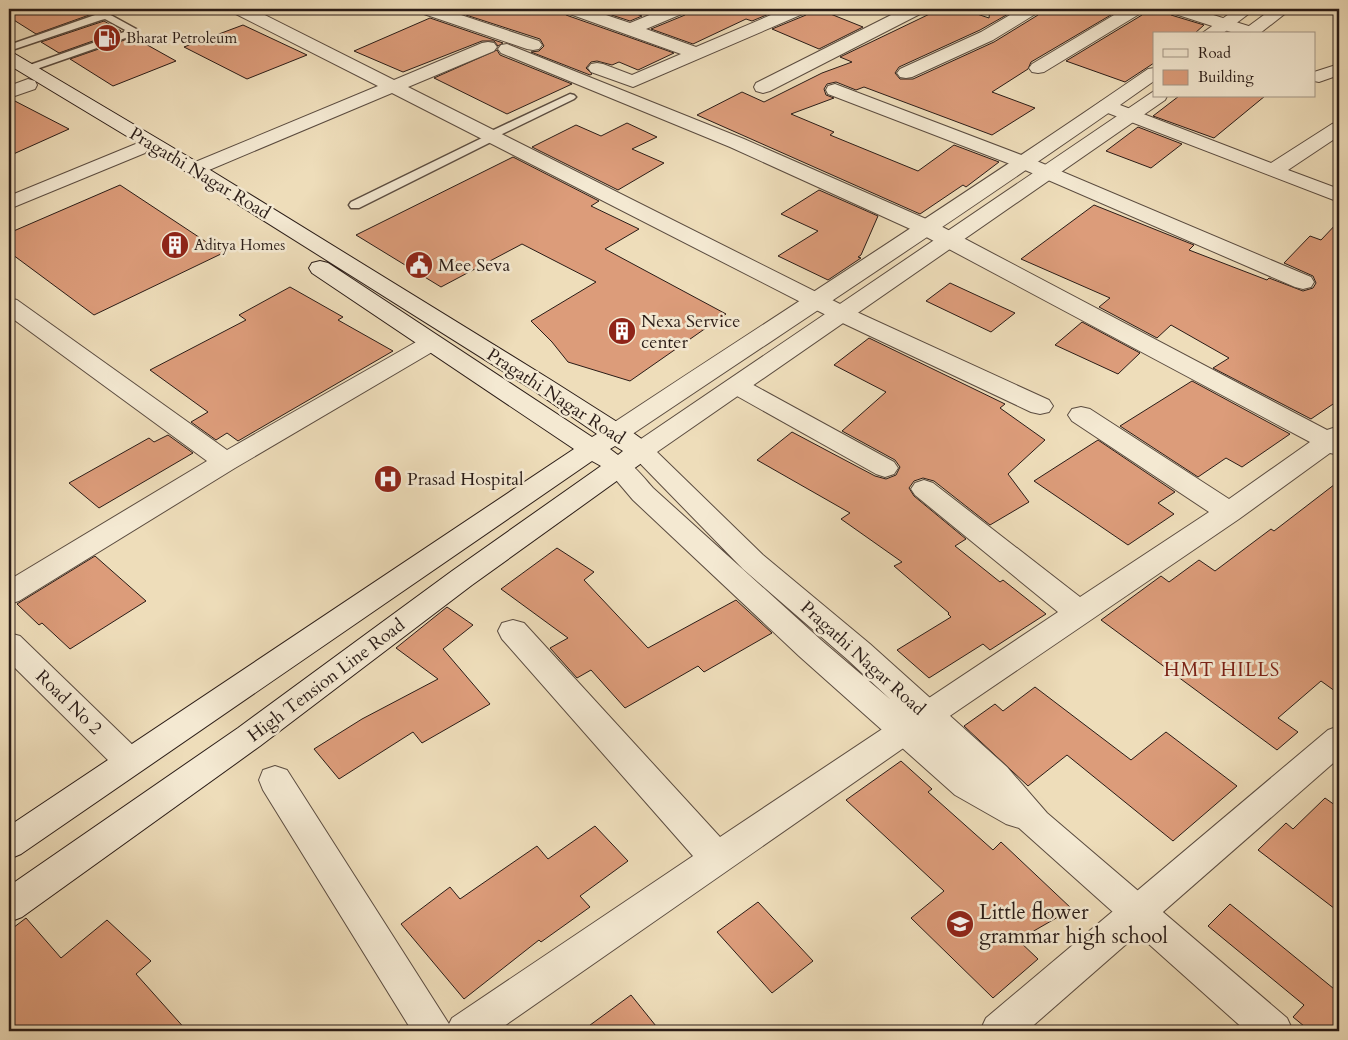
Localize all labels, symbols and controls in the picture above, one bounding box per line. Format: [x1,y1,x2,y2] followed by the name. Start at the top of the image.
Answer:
[92,23,122,53] fuel station icon: Bharat Petroleum
[126,28,237,48] place label: Bharat Petroleum
[1153,32,1316,98] legend
[1198,43,1231,63] text: Road
[1198,67,1254,87] text: Building
[125,121,275,226] street label: Pragathi Nagar Road
[160,230,190,260] building icon: Aditya Homes
[194,235,285,255] place label: Aditya Homes
[404,250,434,280] public building icon: Mee Seva
[438,253,510,278] place label: Mee Seva
[641,309,740,355] place label: Nexa Service center
[607,316,637,346] building icon: Nexa Service center
[482,342,630,451] street label: Pragathi Nagar Road
[373,464,403,494] hospital icon: Prasad Hospital
[407,467,524,492] place label: Prasad Hospital
[795,595,931,722] street label: Pragathi Nagar Road
[242,613,410,748] street label: High Tension Line Road
[1164,657,1280,683] district label: HMT HILLS
[30,664,107,740] street label: Road No 2
[979,898,1168,951] place label: Little flower grammar high school
[945,909,975,939] school or university icon: Little flower grammar high school

